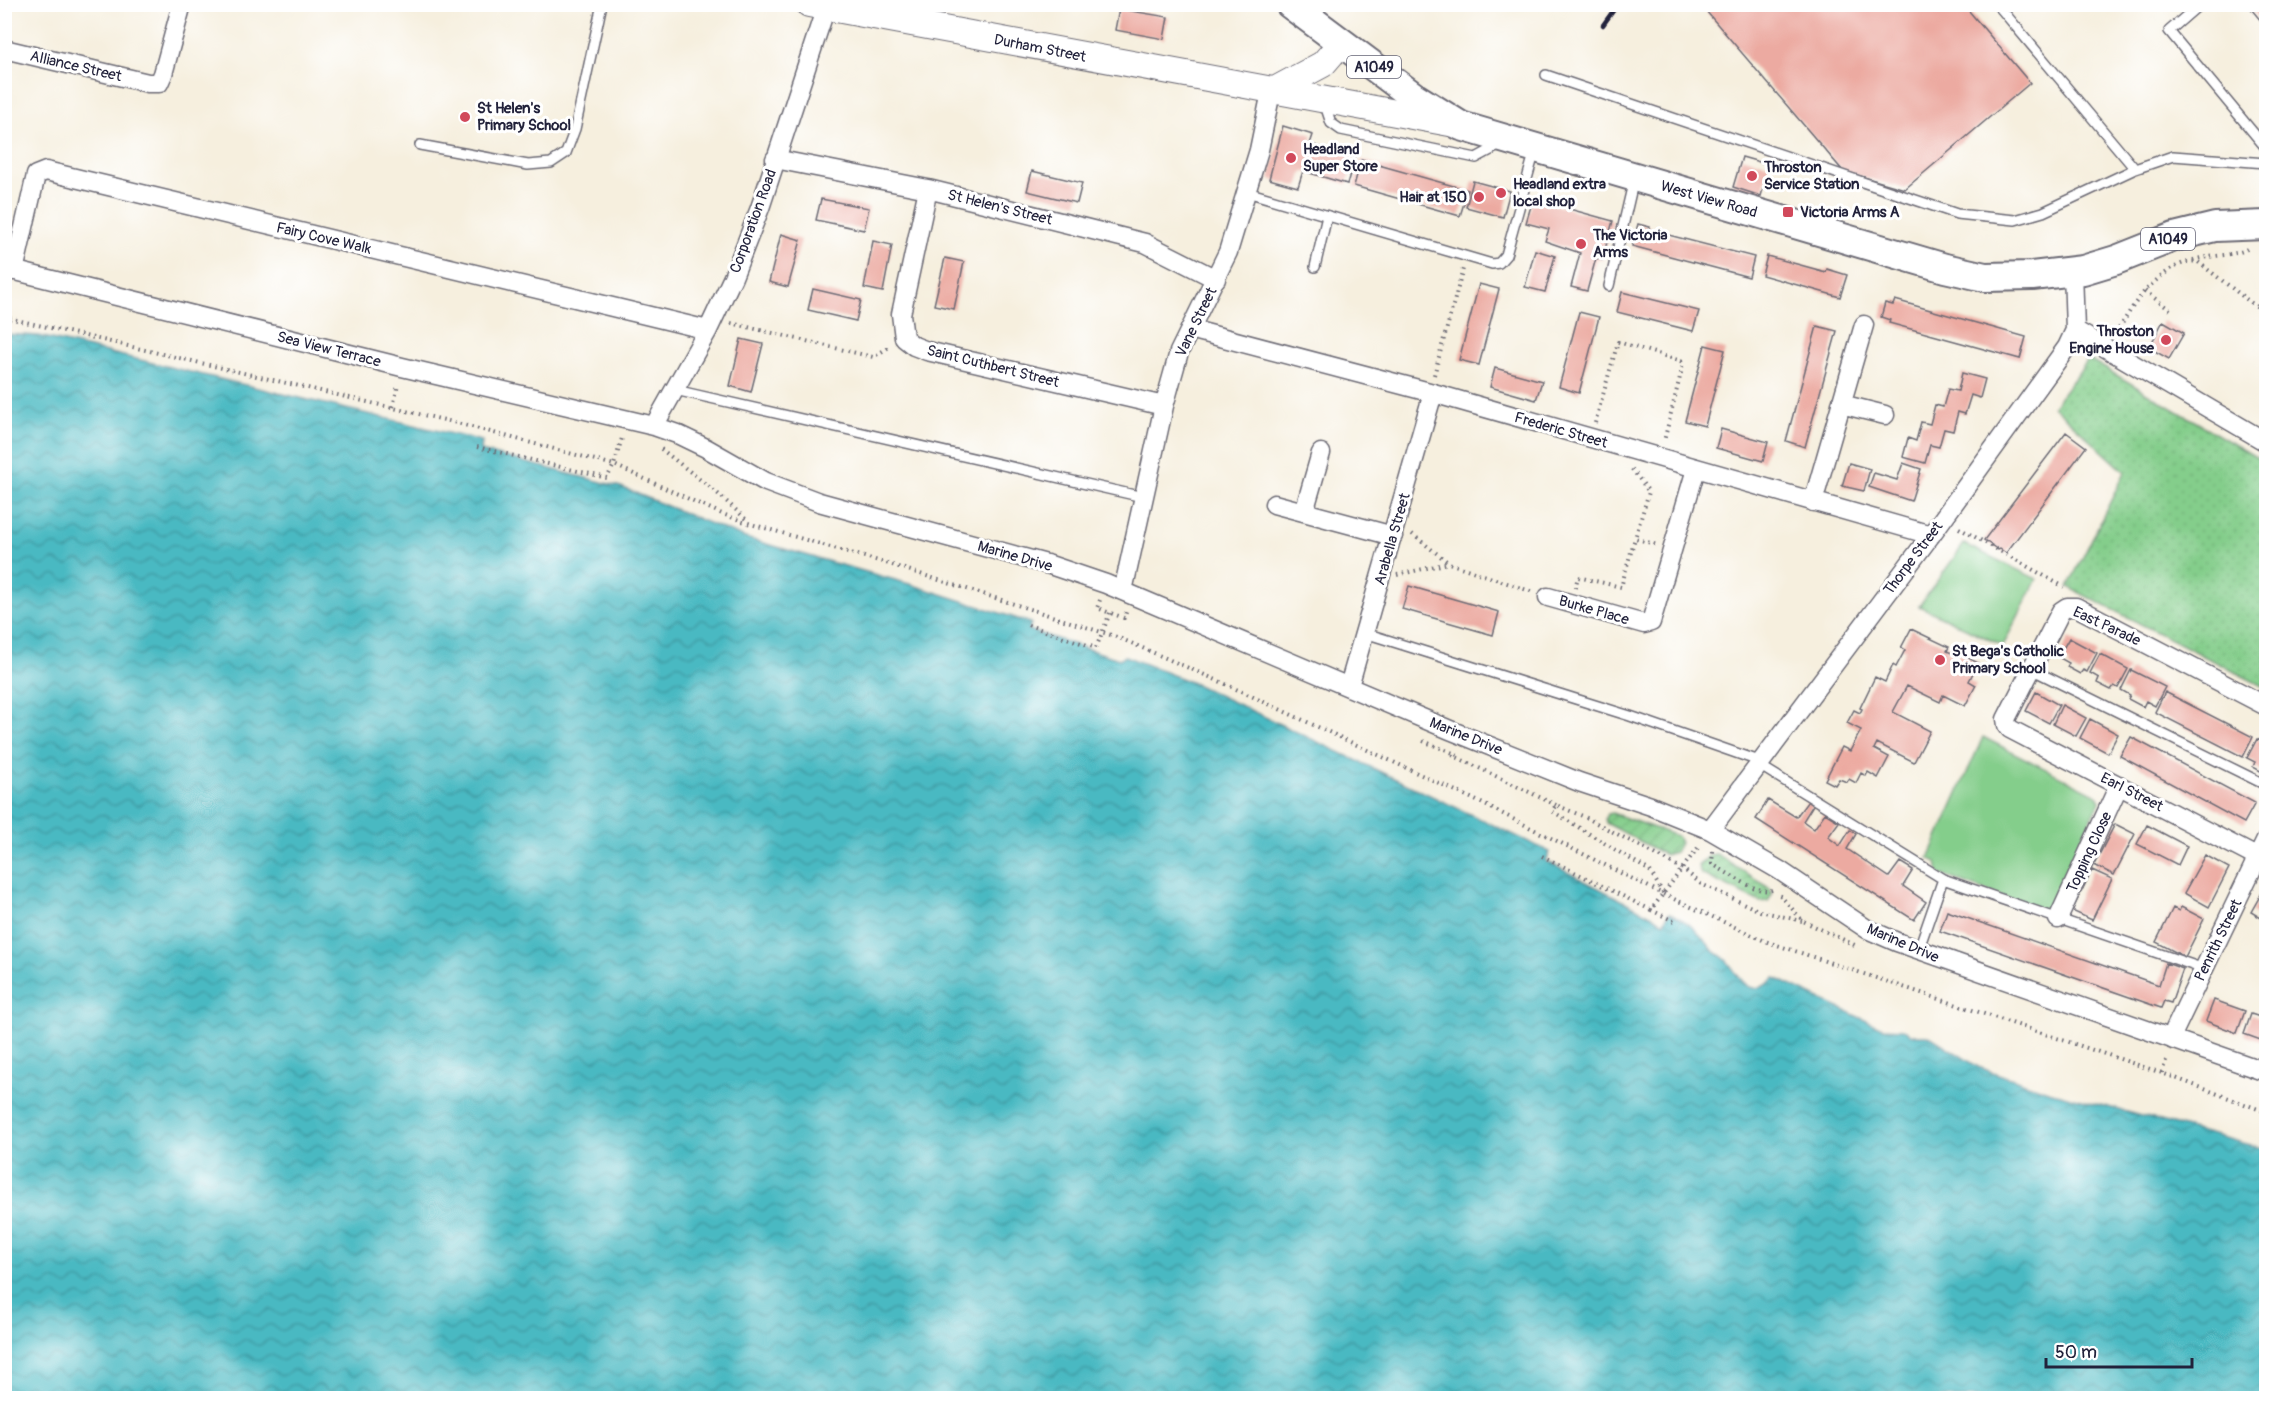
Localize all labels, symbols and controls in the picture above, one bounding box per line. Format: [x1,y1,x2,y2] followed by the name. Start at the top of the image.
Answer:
[992,30,1088,67] street label: Durham Street
[28,47,125,86] street label: Alliance Street
[1347,56,1401,78] road number: A1049
[477,99,571,135] place label: St Helen's Primary School
[458,110,472,124] marker: St Helen's Primary School
[1303,140,1378,176] place label: Headland Super Store
[1284,151,1298,165] marker: Headland Super Store
[1763,158,1860,194] place label: Throston Service Station
[726,167,781,276] street label: Corporation Road
[1745,169,1759,183] marker: Throston Service Station
[1513,175,1606,211] place label: Headland extra local shop
[1658,177,1759,222] street label: West View Road
[946,185,1055,230] street label: St Helen's Street
[1494,186,1508,200] marker: Headland extra local shop
[1399,188,1467,207] place label: Hair at 150
[1472,190,1486,204] marker: Hair at 150
[1800,203,1900,222] place label: Victoria Arms A
[1781,205,1795,219] marker: Victoria Arms A
[274,218,374,259] street label: Fairy Cove Walk
[1592,226,1667,262] place label: The Victoria Arms
[2141,228,2195,250] road number: A1049
[1574,237,1588,251] marker: The Victoria Arms
[1171,283,1222,360] street label: Vane Street
[2069,322,2155,358] place label: Throston Engine House
[275,327,383,372] street label: Sea View Terrace
[2159,333,2173,347] marker: Throston Engine House
[925,341,1062,392] street label: Saint Cuthbert Street
[1512,408,1611,453] street label: Frederic Street
[1370,490,1415,587] street label: Arabella Street
[1880,517,1948,599] street label: Thorpe Street
[975,537,1055,576] street label: Marine Drive
[1557,591,1632,630] street label: Burke Place
[2070,602,2144,651] street label: East Parade
[1952,642,2065,678] place label: St Bega's Catholic Primary School
[1933,653,1947,667] marker: St Bega's Catholic Primary School
[1427,713,1506,760] street label: Marine Drive
[2097,769,2167,817] street label: Earl Street
[2062,808,2117,896] street label: Topping Close
[2190,895,2247,984] street label: Penrith Street
[1864,920,1942,967] street label: Marine Drive
[2046,1331,2192,1369] scale bar
[2055,1341,2097,1364] text: 50 m

